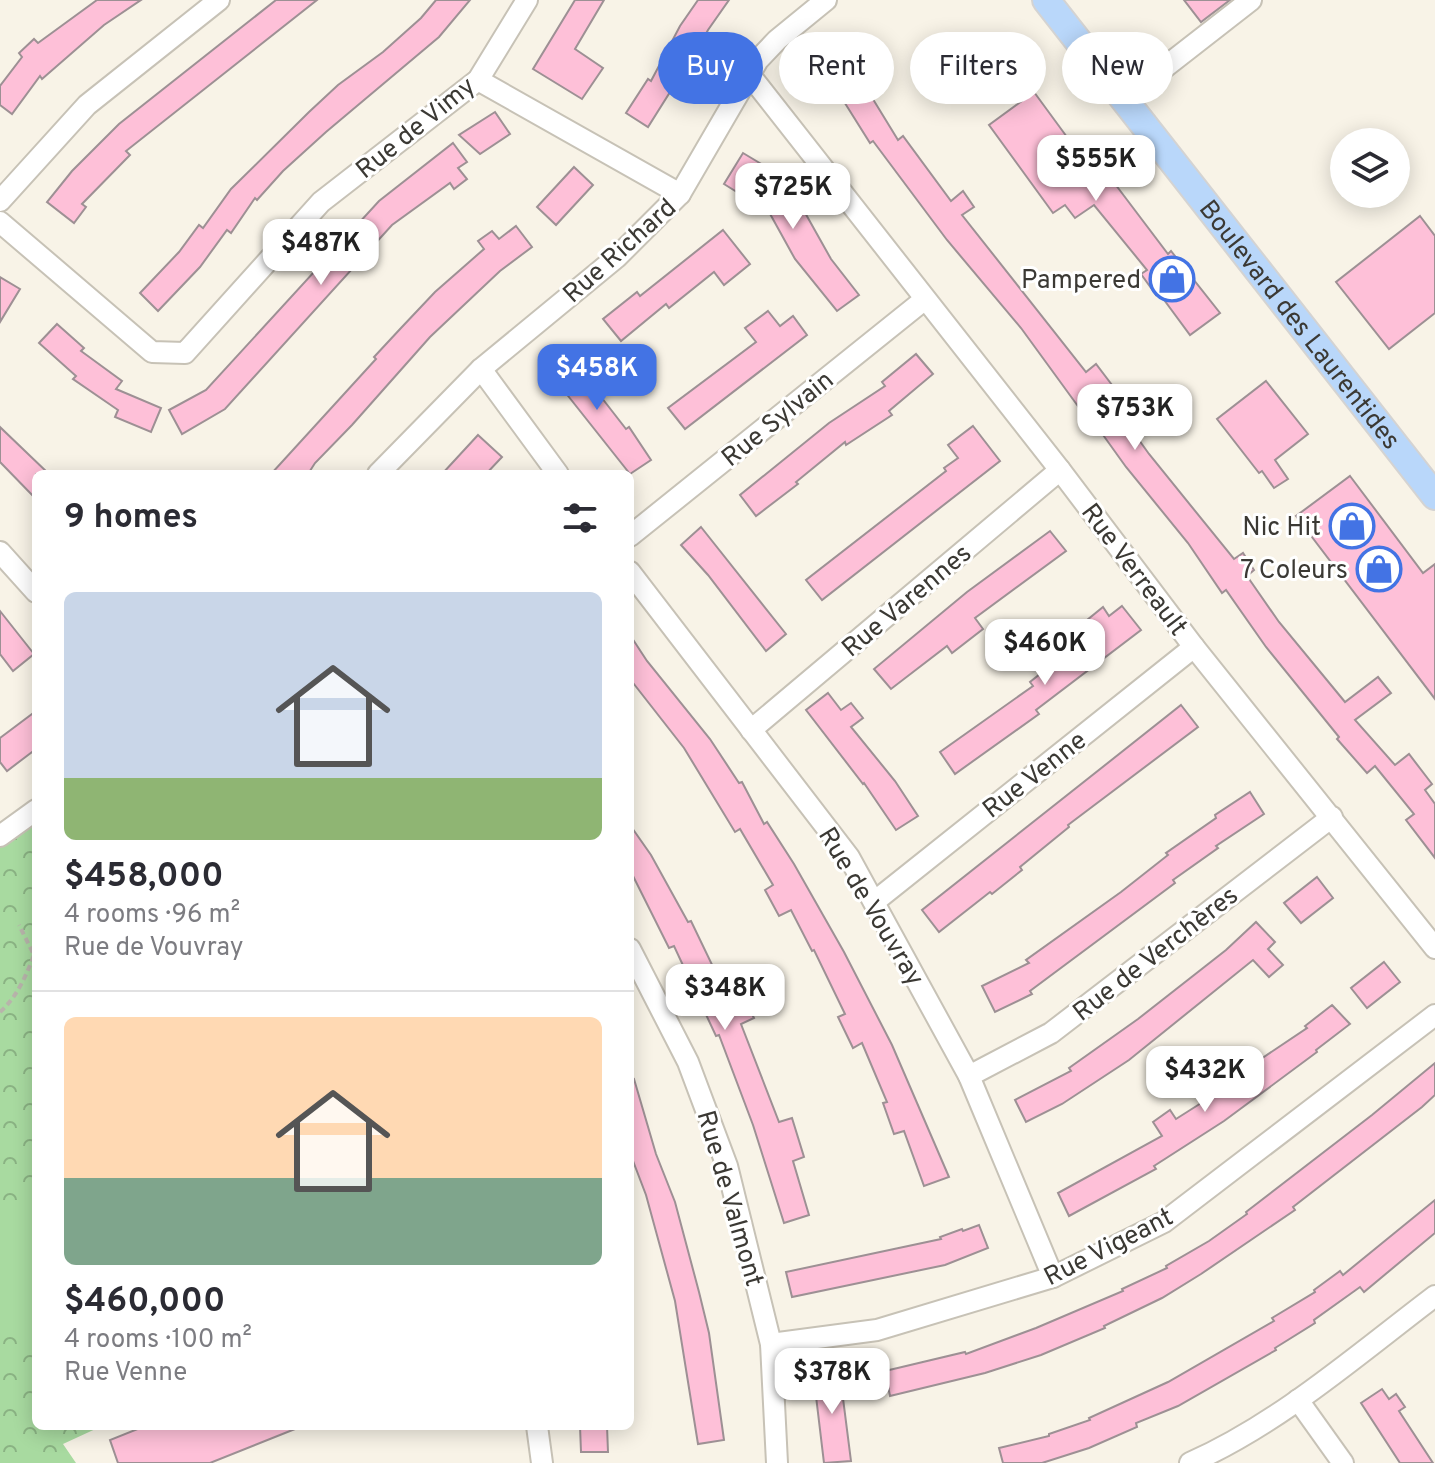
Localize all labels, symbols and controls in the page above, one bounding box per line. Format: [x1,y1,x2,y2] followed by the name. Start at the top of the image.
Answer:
[658,32,763,104] chip: Buy
[779,32,894,104] chip: Rent
[910,32,1046,104] chip: Filters
[1062,32,1173,104] chip: New
[350,71,483,187] street label: Rue de Vimy
[1330,128,1410,208] map controls
[1330,128,1410,208] button: layers
[1040,135,1152,203] pin: $555K
[1055,144,1137,177] text: $555K
[737,163,849,231] pin: $725K
[753,172,833,205] text: $725K
[557,192,684,311] street label: Rue Richard
[1190,194,1406,457] street label: Boulevard des Laurentides
[265,219,377,287] pin: $487K
[281,228,361,261] text: $487K
[1148,255,1196,303] shop icon: Pampered
[1021,265,1141,298] place label: Pampered
[541,344,653,412] pin: $458K
[556,353,638,386] text: $458K
[716,365,841,475] street label: Rue Sylvain
[1079,384,1191,452] pin: $753K
[1095,393,1175,426] text: $753K
[558,496,602,540] icon: filters
[64,497,198,540] text: 9 homes
[1072,498,1194,643] street label: Rue Verreault
[1328,502,1376,550] shop icon: Nic Hit
[1242,512,1321,545] place label: Nic Hit
[836,538,979,666] street label: Rue Varennes
[1355,545,1403,593] shop icon: 7 Coleurs
[1240,555,1348,588] place label: 7 Coleurs
[989,619,1101,687] pin: $460K
[1003,628,1087,661] text: $460K
[261,644,405,788] icon: home
[977,725,1094,827] street label: Rue Venne
[809,822,930,993] street label: Rue de Vouvray
[64,856,224,899] text: $458,000
[1067,880,1246,1030] street label: Rue de Verchères
[64,899,240,932] text: 4 rooms · 96 m²
[64,932,244,965] text: Rue de Vouvray
[669,964,781,1032] pin: $348K
[684,973,766,1006] text: $348K
[1149,1046,1261,1114] pin: $432K
[1164,1055,1246,1088] text: $432K
[261,1069,405,1213] icon: home
[688,1107,769,1291] street label: Rue de Valmont
[1039,1202,1179,1295] street label: Rue Vigeant
[64,1281,225,1324] text: $460,000
[64,1324,252,1357] text: 4 rooms · 100 m²
[776,1348,888,1416] pin: $378K
[64,1357,187,1390] text: Rue Venne
[793,1357,871,1390] text: $378K

